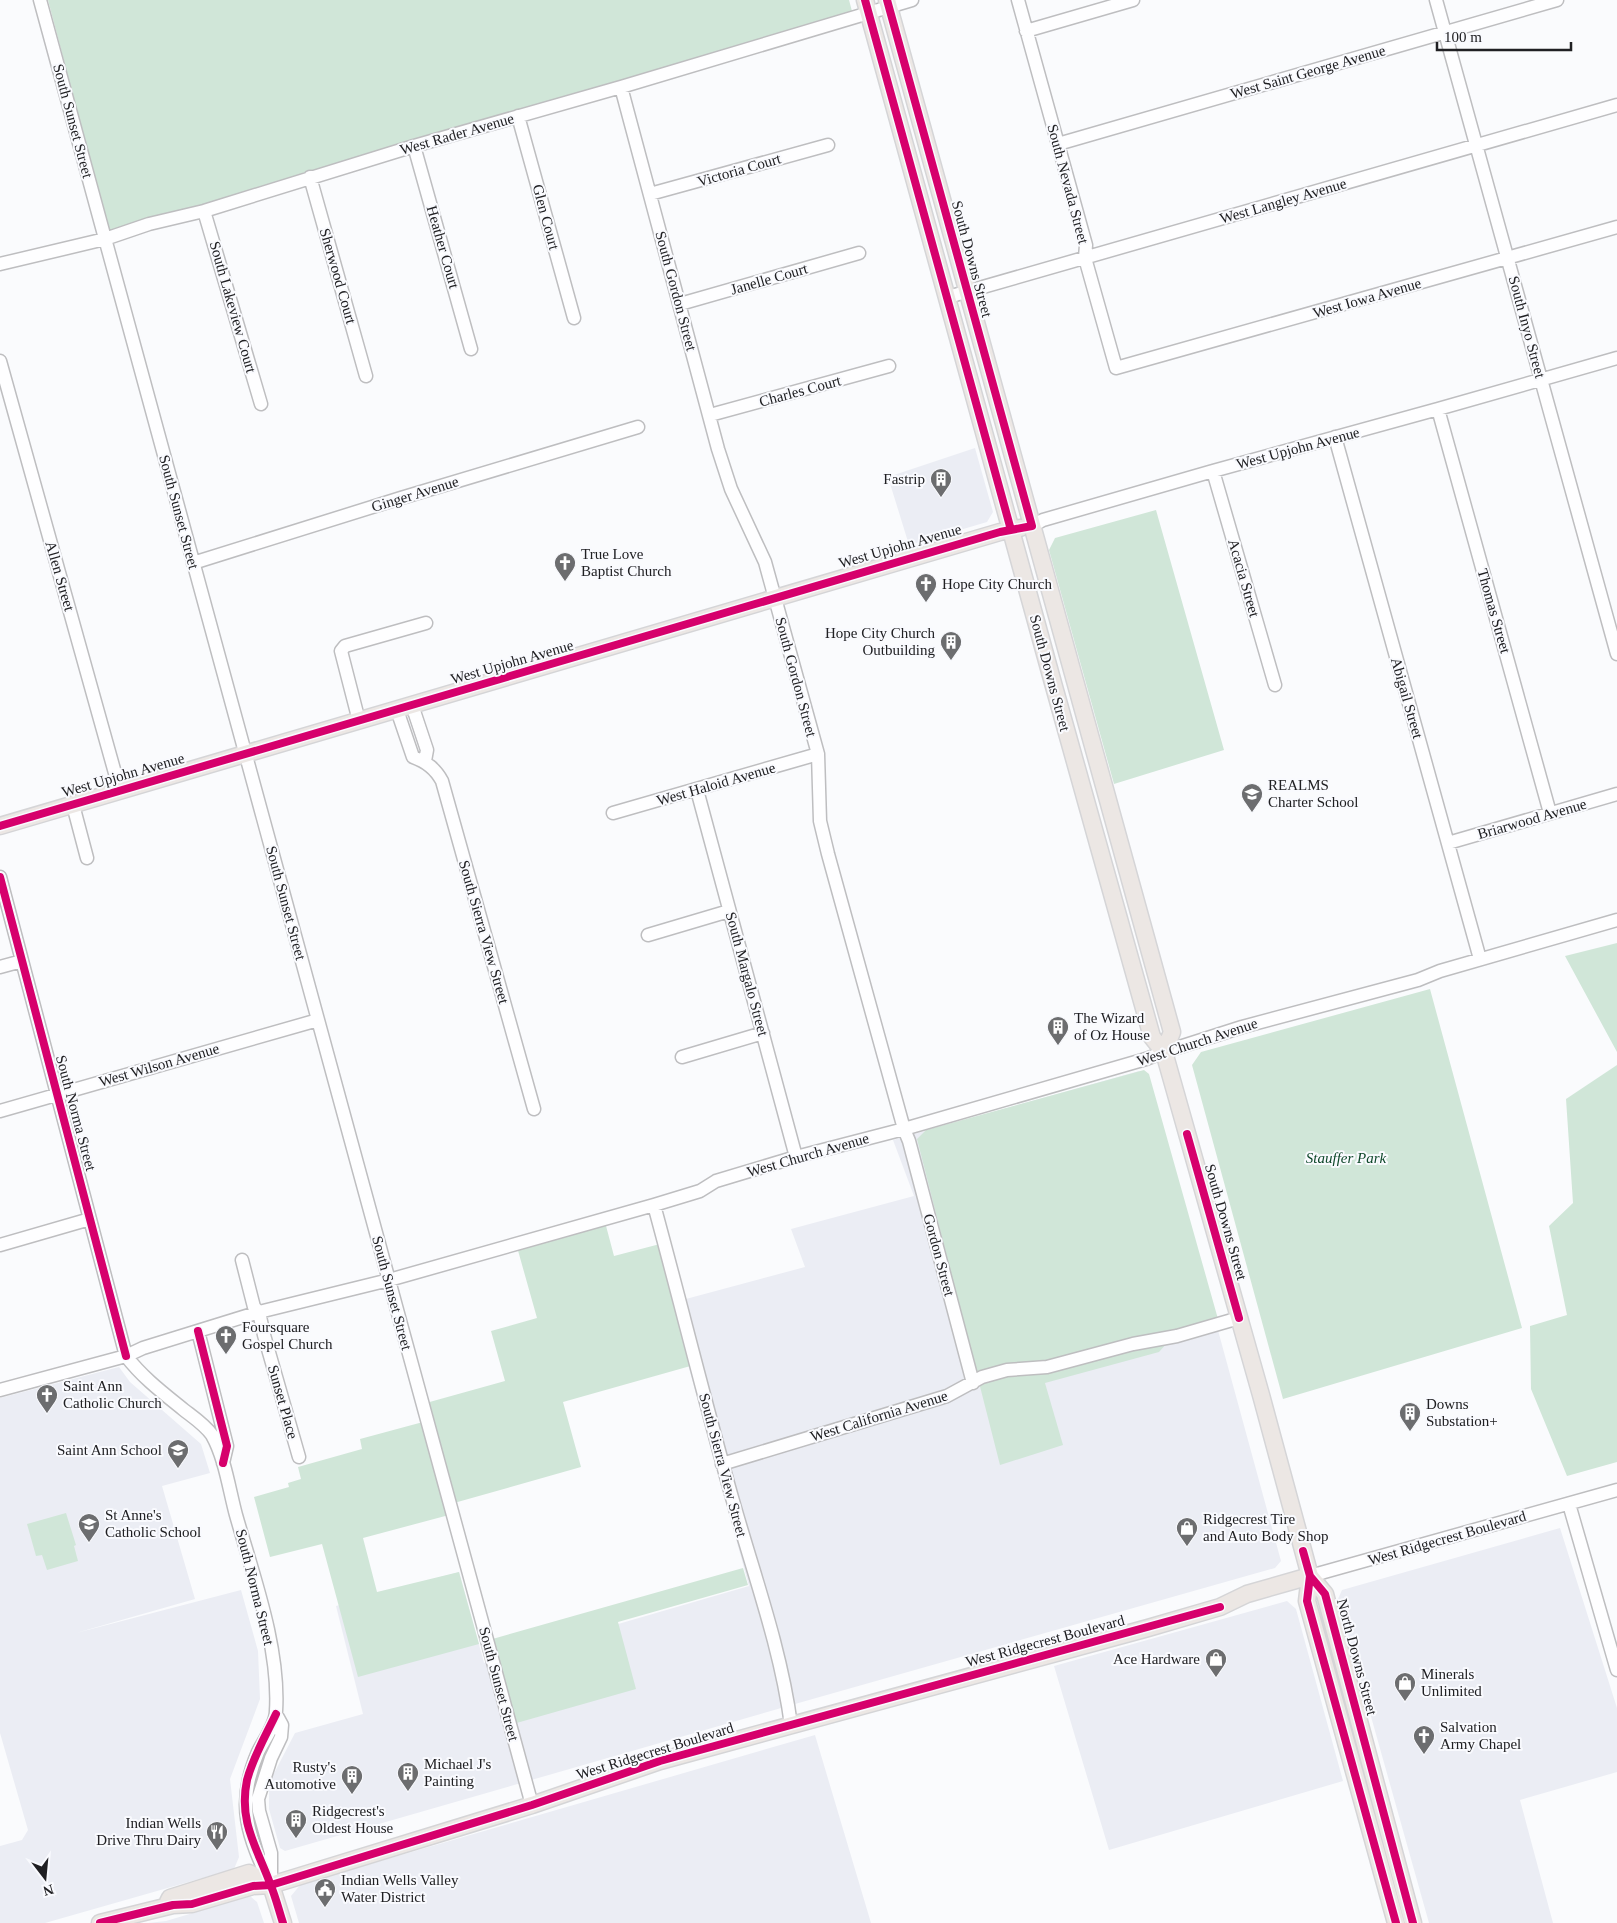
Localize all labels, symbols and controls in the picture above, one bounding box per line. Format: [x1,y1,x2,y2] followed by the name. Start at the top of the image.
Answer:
[1437,20,1571,52] scale bar
[1444,29,1482,45] text: 100 m
[1229,42,1388,102] street label: West Saint George Avenue
[50,62,96,181] street label: South Sunset Street
[398,110,516,158] street label: West Rader Avenue
[1044,122,1092,246] street label: South Nevada Street
[695,150,783,190] street label: Victoria Court
[1218,175,1348,227] street label: West Langley Avenue
[530,183,563,252] street label: Glen Court
[949,199,995,320] street label: South Downs Street
[424,204,463,291] street label: Heather Court
[317,226,360,326] street label: Sherwood Court
[652,229,700,353] street label: South Gordon Street
[207,240,260,375] street label: South Lakeview Court
[729,260,810,298] street label: Janelle Court
[1506,274,1549,381] street label: South Inyo Street
[1311,275,1423,321] street label: West Iowa Avenue
[757,372,843,410] street label: Charles Court
[1235,424,1362,472] street label: West Upjohn Avenue
[156,453,202,572] street label: South Sunset Street
[929,467,953,498] building icon: Fastrip
[883,471,925,487] place label: Fastrip
[370,473,461,515] street label: Ginger Avenue
[837,521,963,571] street label: West Upjohn Avenue
[1225,537,1263,620] street label: Acacia Street
[42,539,78,614] street label: Allen Street
[581,546,672,579] place label: True Love Baptist Church
[553,551,577,582] church icon: True Love Baptist Church
[1474,567,1514,656] street label: Thomas Street
[914,572,938,603] church icon: Hope City Church
[942,576,1052,592] place label: Hope City Church
[1027,613,1073,734] street label: South Downs Street
[772,615,820,739] street label: South Gordon Street
[825,625,935,658] place label: Hope City Church Outbuilding
[939,630,963,661] building icon: Hope City Church Outbuilding
[449,637,575,687] street label: West Upjohn Avenue
[1388,656,1426,741] street label: Abigail Street
[60,750,186,800] street label: West Upjohn Avenue
[655,759,777,809] street label: West Haloid Avenue
[1268,777,1358,810] place label: REALMS Charter School
[1240,782,1264,813] school or university icon: REALMS Charter School
[1476,796,1589,842] street label: Briarwood Avenue
[263,844,309,963] street label: South Sunset Street
[456,858,512,1006] street label: South Sierra View Street
[723,910,772,1039] street label: South Margalo Street
[1074,1010,1150,1043] place label: The Wizard of Oz House
[1046,1015,1070,1046] building icon: The Wizard of Oz House
[1135,1015,1260,1069] street label: West Church Avenue
[97,1040,221,1090] street label: West Wilson Avenue
[53,1053,99,1173] street label: South Norma Street
[745,1130,871,1180] street label: West Church Avenue
[1306,1150,1387,1166] park label: Stauffer Park
[1202,1162,1250,1283] street label: South Downs Street
[920,1212,958,1299] street label: Gordon Street
[369,1234,415,1353] street label: South Sunset Street
[242,1319,333,1352] place label: Foursquare Gospel Church
[214,1324,238,1355] church icon: Foursquare Gospel Church
[265,1363,301,1441] street label: Sunset Place
[63,1378,162,1411] place label: Saint Ann Catholic Church
[35,1383,59,1414] church icon: Saint Ann Catholic Church
[808,1387,950,1445] street label: West California Avenue
[696,1391,750,1540] street label: South Sierra View Street
[1426,1396,1498,1429] place label: Downs Substation+
[1398,1401,1422,1432] building icon: Downs Substation+
[166,1438,190,1469] school or university icon: Saint Ann School
[57,1442,162,1458] place label: Saint Ann School
[105,1507,201,1540] place label: St Anne's Catholic School
[1366,1508,1528,1568] street label: West Ridgecrest Boulevard
[1203,1511,1328,1544] place label: Ridgecrest Tire and Auto Body Shop
[77,1512,101,1543] school or university icon: St Anne's Catholic School
[1175,1516,1199,1547] shop icon: Ridgecrest Tire and Auto Body Shop
[233,1527,277,1648] street label: South Norma Street
[1334,1597,1380,1718] street label: North Downs Street
[964,1612,1127,1670] street label: West Ridgecrest Boulevard
[476,1625,522,1744] street label: South Sunset Street
[1204,1647,1228,1678] shop icon: Ace Hardware
[1113,1651,1200,1667] place label: Ace Hardware
[1421,1666,1482,1699] place label: Minerals Unlimited
[1393,1671,1417,1702] shop icon: Minerals Unlimited
[574,1719,736,1783] street label: West Ridgecrest Boulevard
[1440,1719,1521,1752] place label: Salvation Army Chapel
[1412,1724,1436,1755] church icon: Salvation Army Chapel
[424,1756,491,1789] place label: Michael J's Painting
[264,1759,336,1792] place label: Rusty's Automotive
[396,1761,420,1792] building icon: Michael J's Painting
[340,1764,364,1795] building icon: Rusty's Automotive
[312,1803,394,1836] place label: Ridgecrest's Oldest House
[284,1808,308,1839] building icon: Ridgecrest's Oldest House
[96,1815,201,1848] place label: Indian Wells Drive Thru Dairy
[205,1820,229,1851] restaurant icon: Indian Wells Drive Thru Dairy
[20,1853,70,1903] north arrow
[341,1872,459,1905] place label: Indian Wells Valley Water District
[313,1877,337,1908] public building icon: Indian Wells Valley Water District
[42,1881,55,1899] text: N

